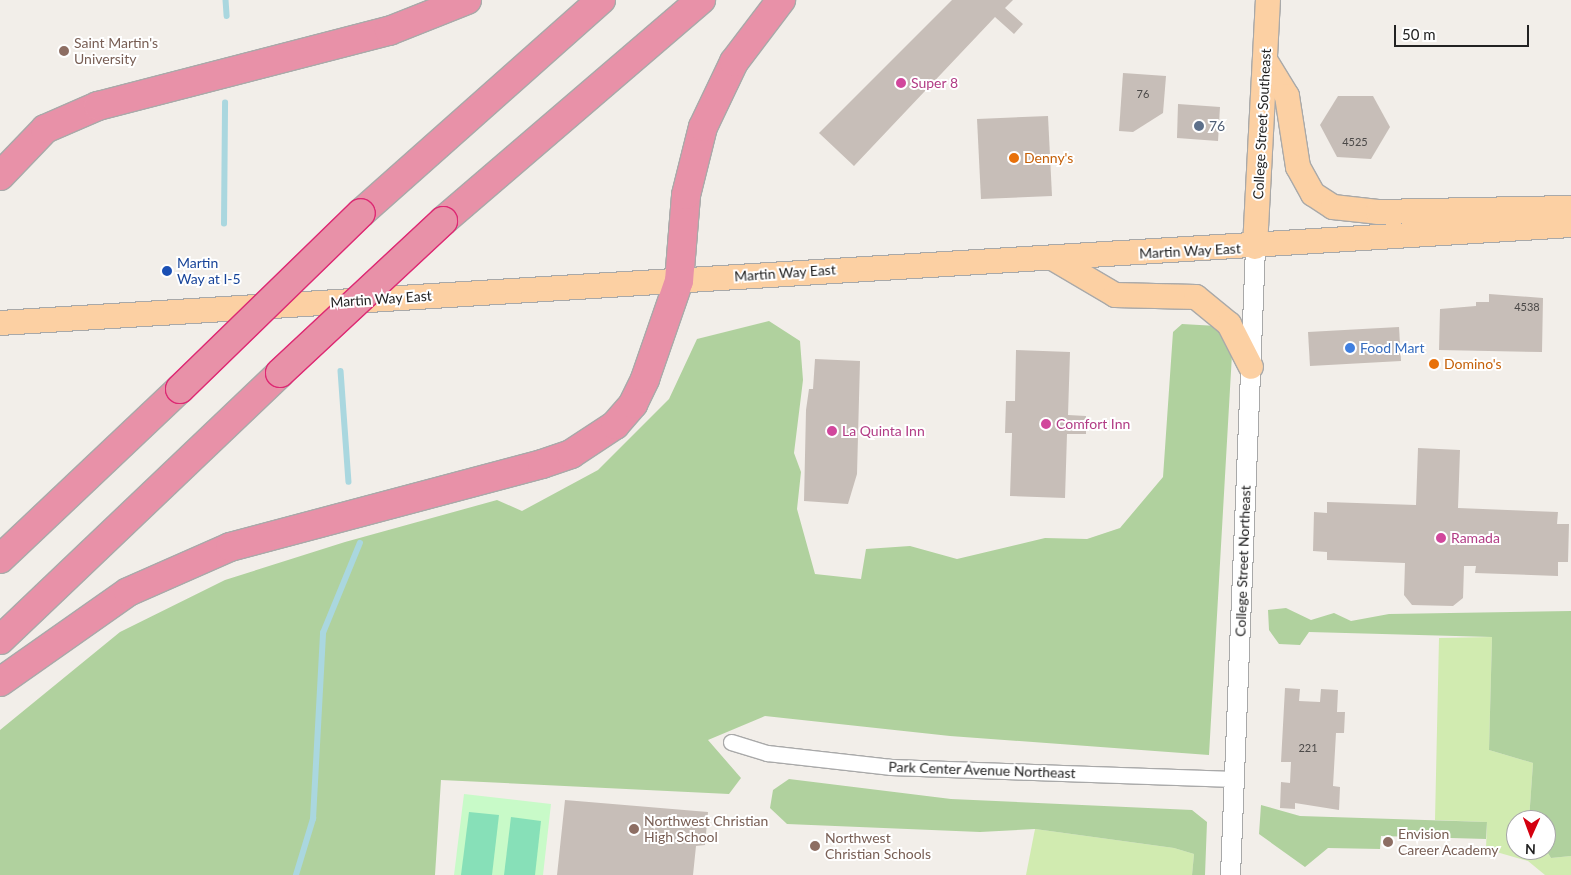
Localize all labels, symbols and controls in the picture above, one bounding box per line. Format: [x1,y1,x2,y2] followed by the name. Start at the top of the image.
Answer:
[1396,15,1531,47] scale bar
[1402,25,1436,43] text: 50 m
[74,35,158,68] place label: Saint Martin's University
[58,45,70,57] marker: Saint Martin's University
[1250,48,1274,200] street label: College Street Southeast
[911,75,958,91] place label: Super 8
[895,77,907,89] marker: Super 8
[1137,87,1149,101] house number: 76
[1209,118,1225,134] place label: 76
[1193,120,1205,132] marker: 76
[1342,135,1368,149] house number: 4525
[1024,150,1073,166] place label: Denny's
[1008,152,1020,164] marker: Denny's
[1139,240,1241,262] street label: Martin Way East
[177,255,241,288] place label: Martin Way at I-5
[733,261,837,285] street label: Martin Way East
[161,265,173,277] marker: Martin Way at I-5
[329,287,433,311] street label: Martin Way East
[1514,300,1540,314] house number: 4538
[1360,340,1424,356] place label: Food Mart
[1344,342,1356,354] marker: Food Mart
[1444,356,1502,372] place label: Domino's
[1428,358,1440,370] marker: Domino's
[1056,416,1130,432] place label: Comfort Inn
[1040,418,1052,430] marker: Comfort Inn
[842,423,925,439] place label: La Quinta Inn
[826,425,838,437] marker: La Quinta Inn
[1232,485,1254,637] street label: College Street Northeast
[1451,530,1500,546] place label: Ramada
[1435,532,1447,544] marker: Ramada
[1298,741,1318,755] house number: 221
[888,758,1076,782] street label: Park Center Avenue Northeast
[1506,810,1556,860] north arrow
[644,813,768,846] place label: Northwest Christian High School
[628,823,640,835] marker: Northwest Christian High School
[1398,826,1499,859] place label: Envision Career Academy
[825,830,931,862] place label: Northwest Christian Schools
[1382,836,1394,848] marker: Envision Career Academy
[809,840,821,852] marker: Northwest Christian Schools
[1525,841,1536,858] text: N

